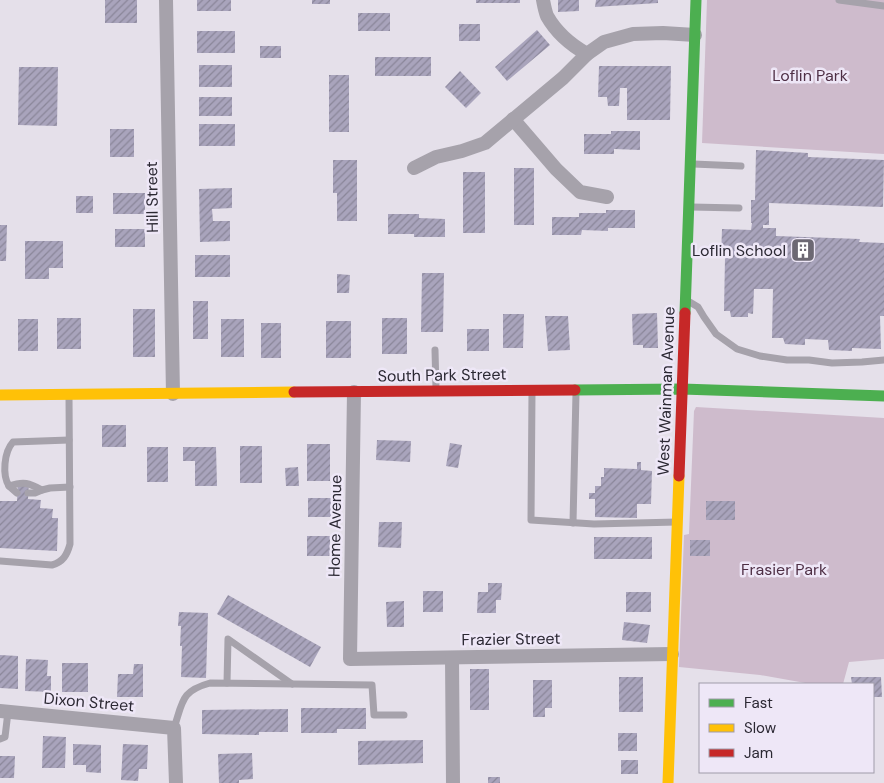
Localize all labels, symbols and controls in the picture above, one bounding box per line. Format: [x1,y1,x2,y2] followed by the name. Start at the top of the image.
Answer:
[772,65,848,86] park label: Loflin Park
[141,161,163,233] street label: Hill Street
[790,237,816,263] building icon: Loflin School
[692,240,786,261] place label: Loflin School
[653,306,679,476] street label: West Wainman Avenue
[377,363,507,387] street label: South Park Street
[324,475,346,577] street label: Home Avenue
[741,559,827,580] park label: Frasier Park
[461,628,561,650] street label: Frazier Street
[699,683,874,773] legend
[43,688,135,716] street label: Dixon Street
[744,693,773,713] text: Fast
[744,718,777,738] text: Slow
[744,743,773,763] text: Jam

